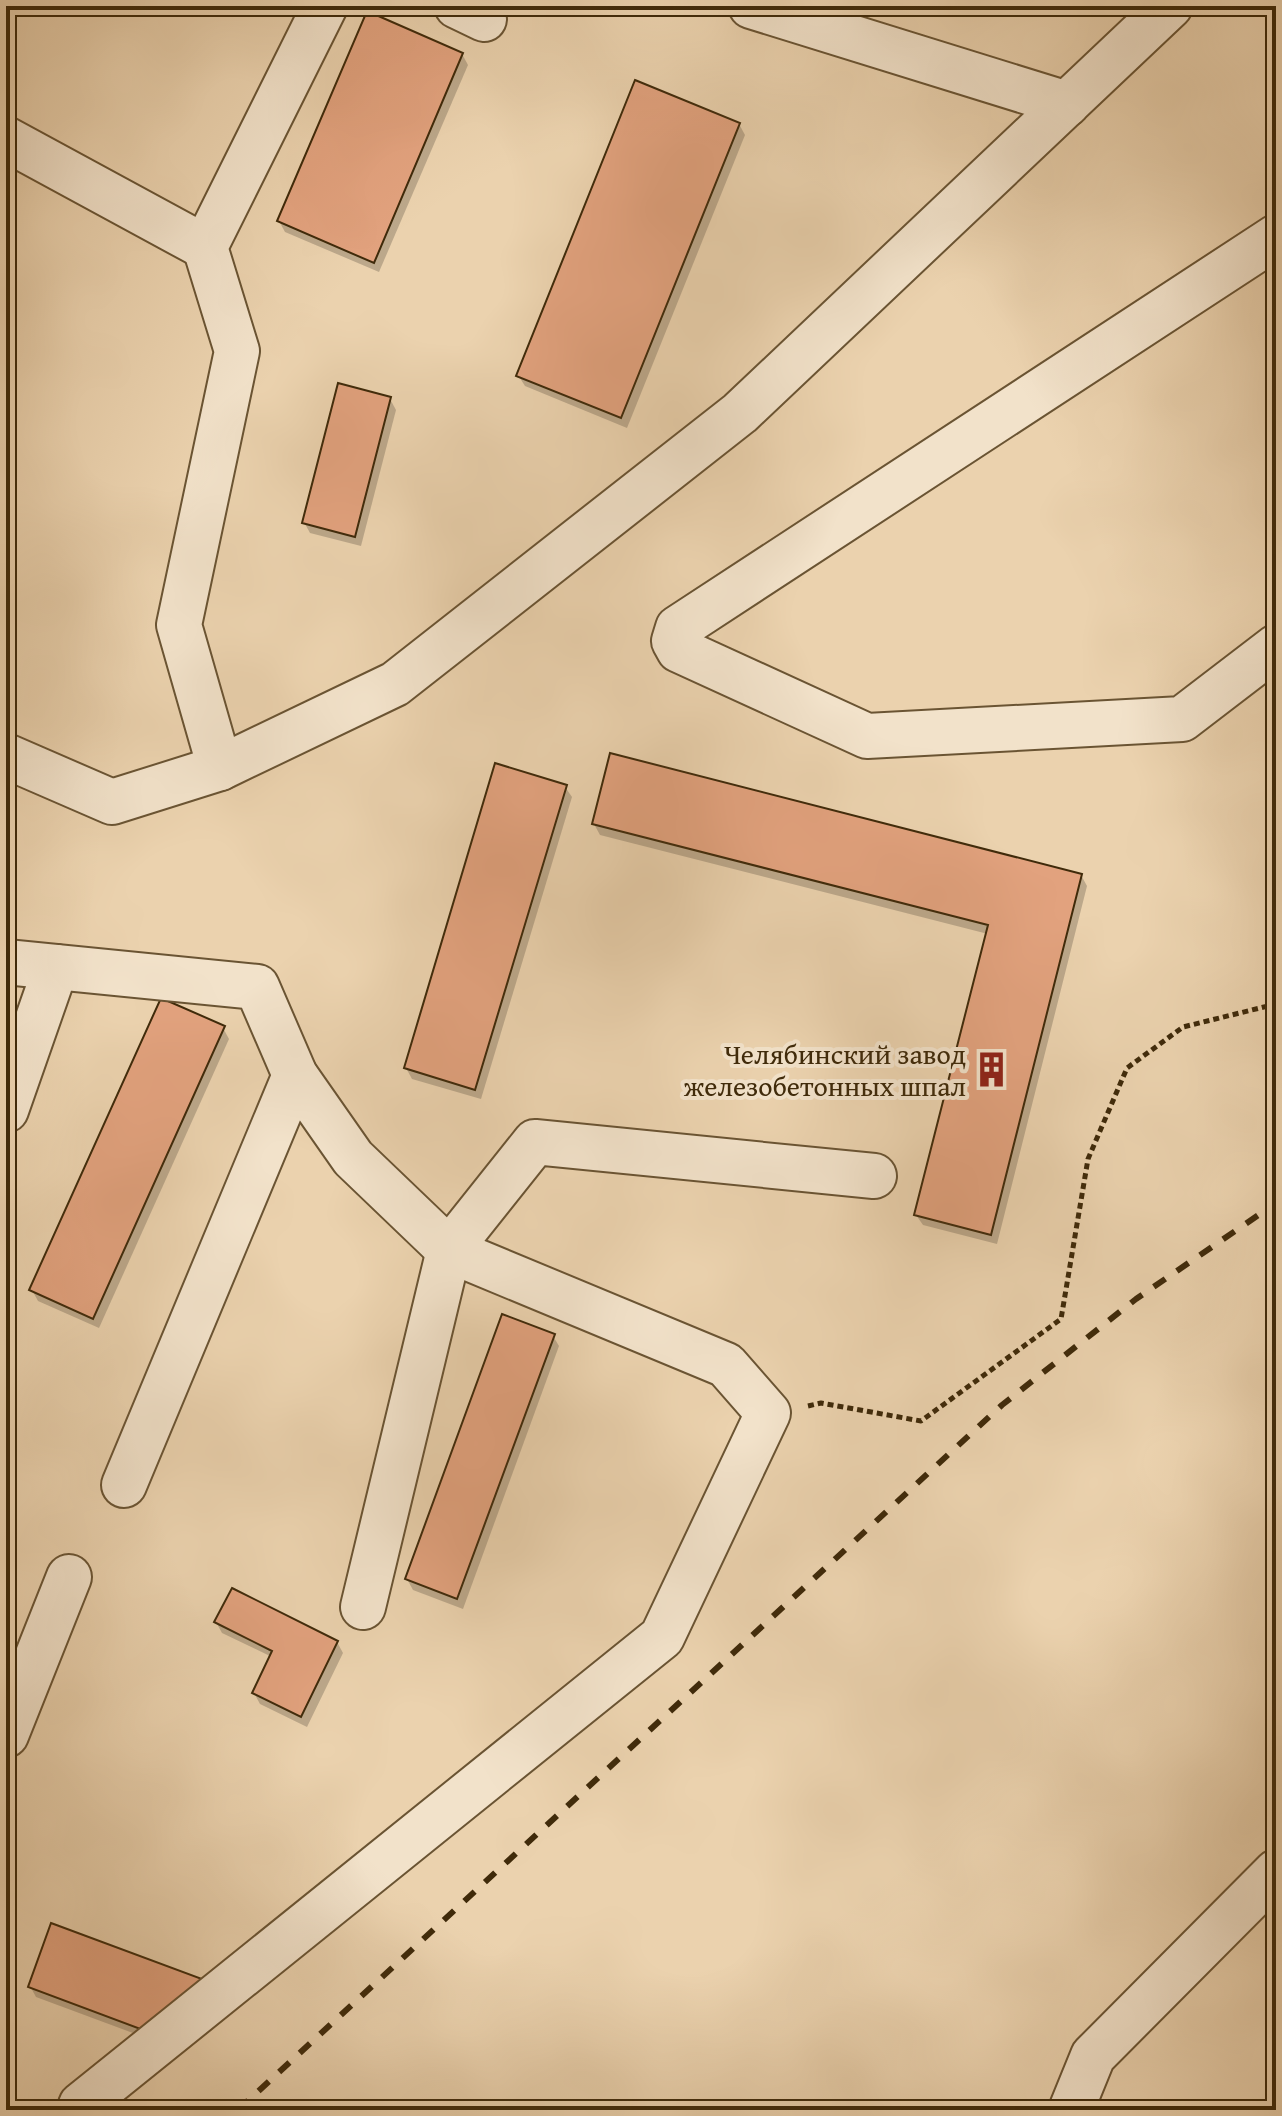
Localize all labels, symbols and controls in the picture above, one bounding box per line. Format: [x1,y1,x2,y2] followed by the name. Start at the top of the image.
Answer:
[684,1033,966,1106] place label: Челябинский завод железобетонных шпал
[973,1051,1011,1089] building icon: Челябинский завод железобетонных шпал

